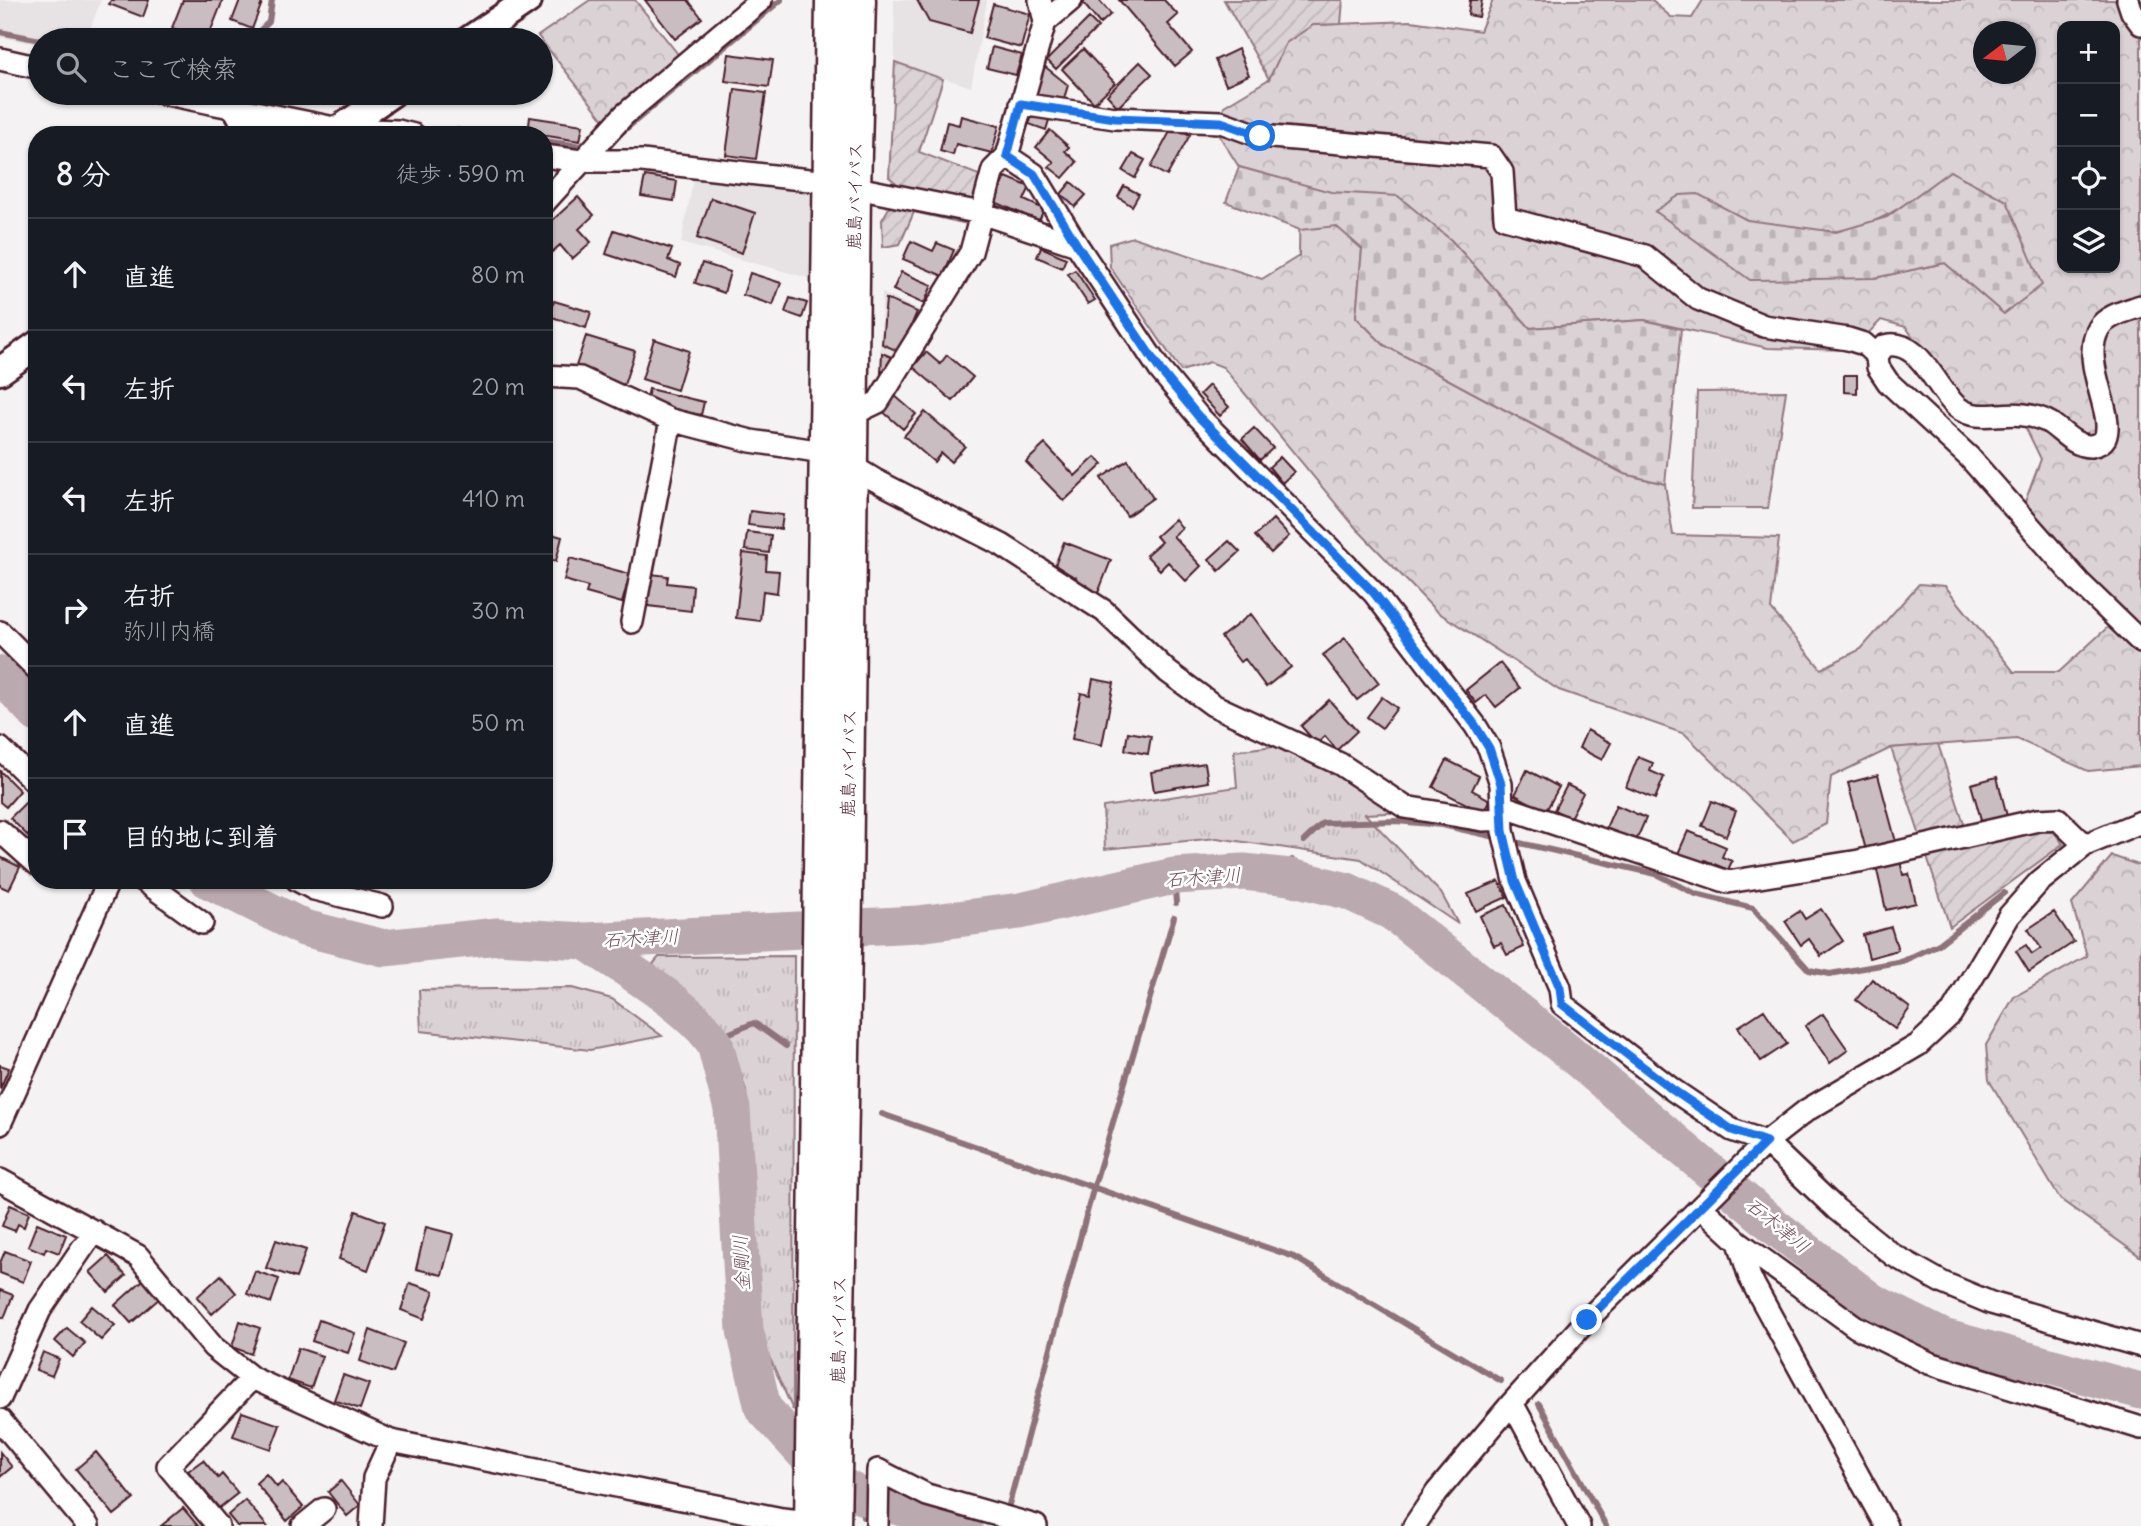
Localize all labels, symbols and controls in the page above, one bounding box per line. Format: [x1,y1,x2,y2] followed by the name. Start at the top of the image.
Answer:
[1973,21,2036,84] north arrow
[2057,21,2120,273] map controls
[2057,21,2120,84] button: +
[28,28,553,105] search box
[52,48,90,86] icon: search
[108,52,238,85] text: ここで検索
[2057,84,2120,147] button: −
[1244,120,1275,151] route start
[842,142,867,250] street label: 鹿島バイパス
[2057,147,2120,210] button: locate
[56,155,110,193] text: 8 分
[396,159,525,188] text: 徒歩 · 590 m
[2057,210,2120,273] button: layers
[56,255,94,293] icon: ahead
[123,260,175,293] text: 直進
[471,260,525,289] text: 80 m
[56,367,94,405] icon: left
[123,372,175,405] text: 左折
[472,372,525,401] text: 20 m
[56,479,94,517] icon: left
[123,484,175,517] text: 左折
[462,484,525,513] text: 410 m
[123,579,175,612] text: 右折
[56,591,94,629] icon: right
[471,596,525,625] text: 30 m
[123,616,215,645] text: 弥川内橋
[56,703,94,741] icon: ahead
[123,708,175,741] text: 直進
[471,708,525,737] text: 50 m
[836,709,861,817] street label: 鹿島バイパス
[56,815,94,853] icon: arrive
[123,820,279,853] text: 目的地に到着
[1164,862,1242,892] water label: 石木津川
[602,924,680,952] water label: 石木津川
[1741,1192,1815,1258] water label: 石木津川
[728,1234,754,1292] water label: 金剛川
[826,1276,851,1384] street label: 鹿島バイパス
[1571,1304,1602,1335] route end

